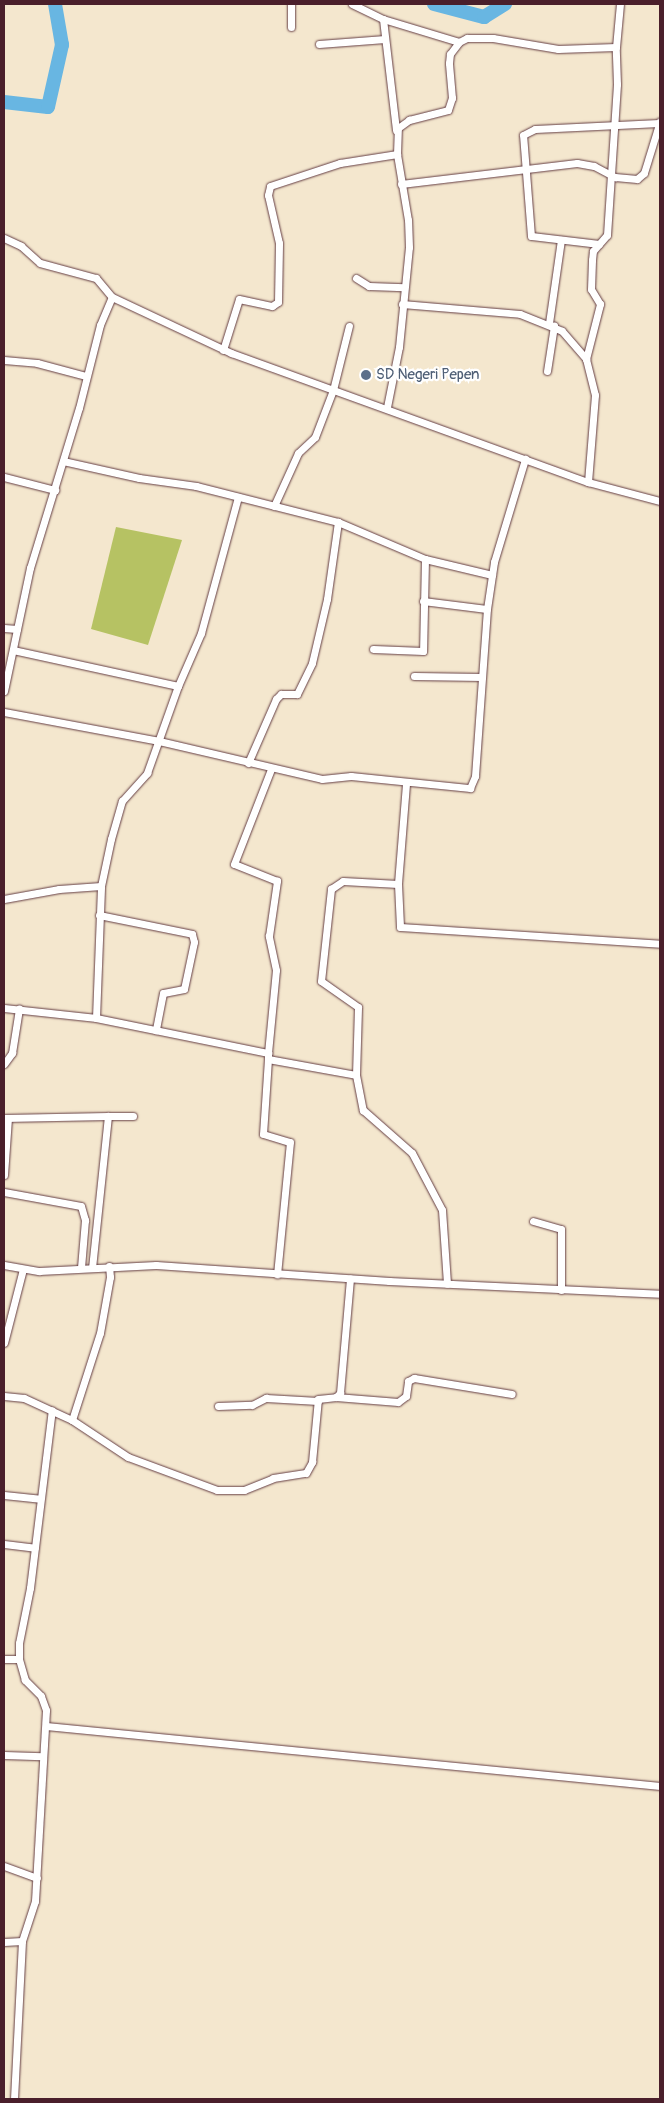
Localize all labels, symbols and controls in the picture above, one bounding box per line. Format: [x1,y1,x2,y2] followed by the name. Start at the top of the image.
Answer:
[376,366,479,384] place label: SD Negeri Pepen
[360,369,372,381] marker: SD Negeri Pepen

